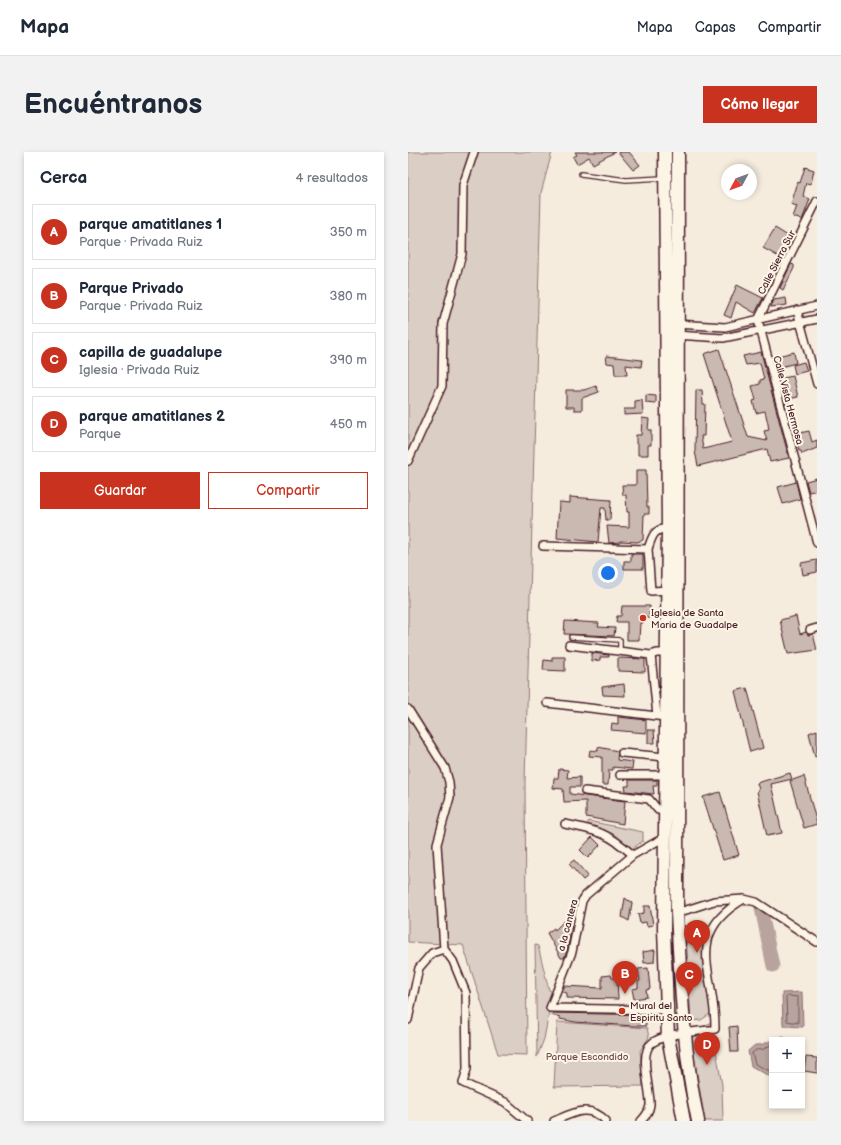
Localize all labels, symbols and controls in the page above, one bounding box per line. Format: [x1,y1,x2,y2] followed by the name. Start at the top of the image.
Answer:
[20,16,69,39] text: Mapa
[637,19,673,36] text: Mapa
[695,19,736,36] text: Capas
[758,19,821,36] text: Compartir
[703,86,817,123] button: Cómo llegar
[24,88,202,121] text: Encuéntranos
[721,164,757,200] north arrow
[40,168,87,188] text: Cerca
[296,170,368,186] text: 4 resultados
[79,215,222,234] text: parque amatitlanes 1
[50,224,58,240] text: A
[330,224,367,240] text: 350 m
[756,228,798,297] street label: Calle Sierra Sur
[79,234,202,250] text: Parque · Privada Ruiz
[79,279,183,298] text: Parque Privado
[49,288,59,304] text: B
[330,288,367,304] text: 380 m
[79,298,202,314] text: Parque · Privada Ruiz
[79,343,222,362] text: capilla de guadalupe
[49,352,59,368] text: C
[330,352,367,368] text: 390 m
[770,355,806,446] street label: Calle Vista Hermosa
[79,362,199,378] text: Iglesia · Privada Ruiz
[79,407,225,426] text: parque amatitlanes 2
[49,416,59,432] text: D
[330,416,367,432] text: 450 m
[79,426,121,442] text: Parque
[40,472,200,509] button: Guardar
[208,472,368,509] button: Compartir
[598,563,618,583] your location
[651,607,738,631] place label: Iglesia de Santa Maria de Guadalpe
[638,613,648,623] marker: Iglesia de Santa Maria de Guadalpe
[555,898,581,953] street label: a la cantera
[684,920,710,953] pin: A
[612,961,638,994] pin: B
[676,962,702,995] pin: C
[630,1000,693,1024] place label: Mural del Espiritu Santo
[617,1006,627,1016] marker: Mural del Espiritu Santo
[694,1032,720,1065] pin: D
[769,1037,805,1109] map controls
[769,1037,805,1073] button: +
[546,1051,629,1063] park label: Parque Escondido
[769,1073,805,1109] button: −

